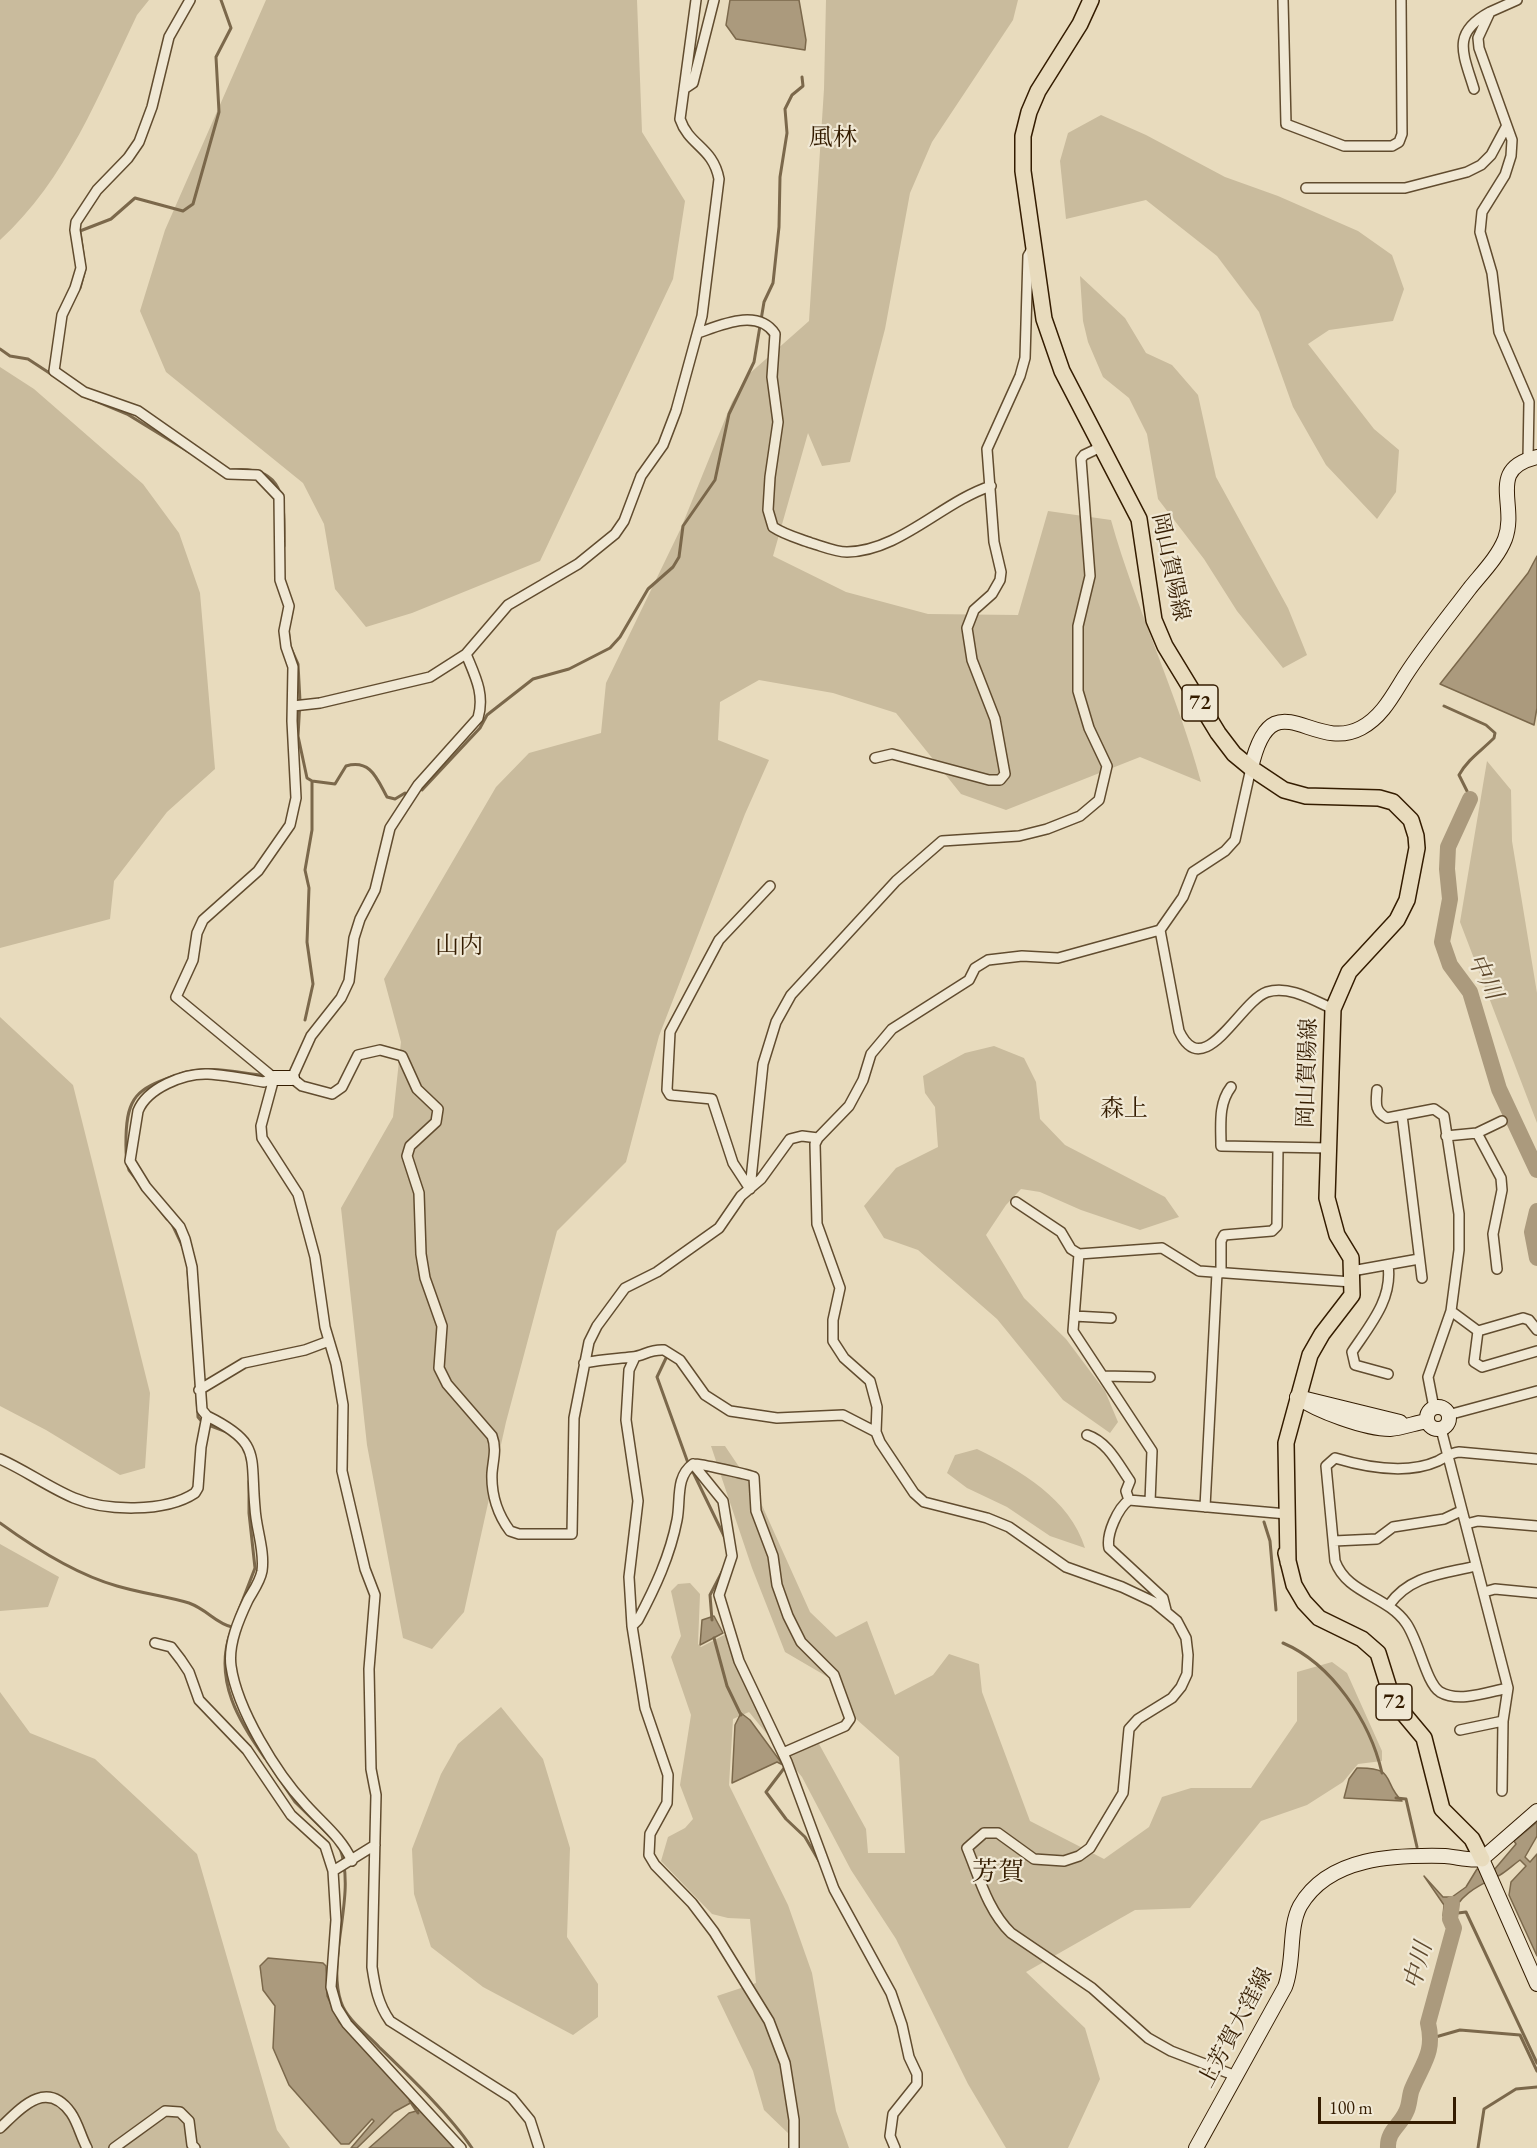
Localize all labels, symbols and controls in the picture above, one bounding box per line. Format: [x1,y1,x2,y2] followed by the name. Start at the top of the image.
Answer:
[809,124,857,152] district label: 風林
[1146,510,1194,624] street label: 岡山賀陽線
[1182,685,1218,721] road number: 72
[435,932,483,960] district label: 山内
[1461,949,1507,1005] water label: 中川
[1293,1018,1323,1128] street label: 岡山賀陽線
[1100,1095,1148,1123] district label: 森上
[1376,1684,1412,1720] road number: 72
[972,1857,1024,1889] district label: 芳賀
[1399,1939,1439,1993] water label: 中川
[1193,1964,1279,2092] street label: 上芳賀大窪線
[1321,2085,1459,2123] scale bar
[1329,2096,1373,2119] text: 100 m

